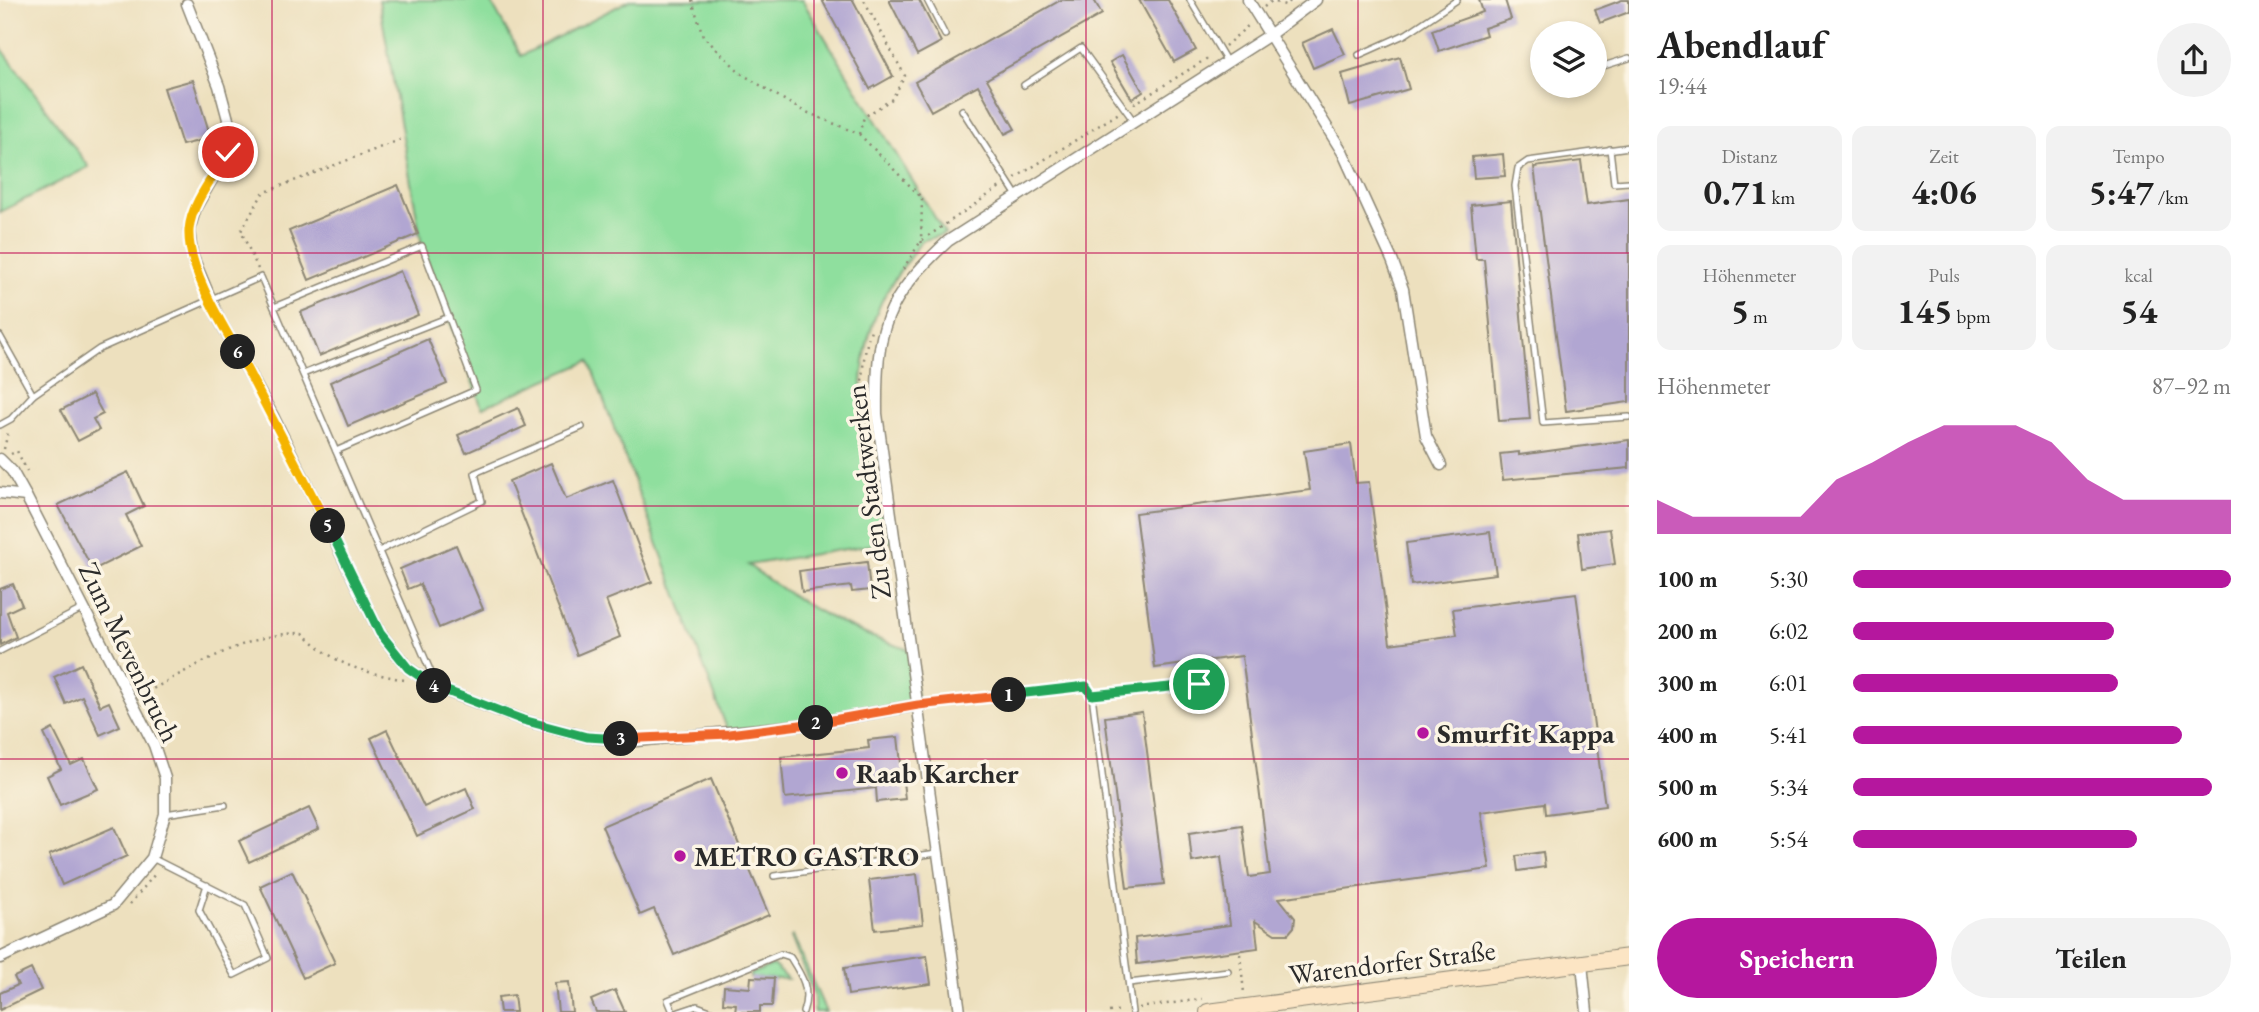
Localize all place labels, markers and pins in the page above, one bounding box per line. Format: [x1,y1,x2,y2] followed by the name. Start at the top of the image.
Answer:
[198,122,258,182] pin
[220,334,256,370] pin: 6
[310,508,346,544] pin: 5
[1169,654,1229,714] pin
[416,668,452,704] pin: 4
[992,678,1026,712] pin: 1
[798,706,834,740] pin: 2
[1437,715,1615,751] place label: Smurfit Kappa
[604,722,638,756] pin: 3
[1415,725,1431,741] marker: Smurfit Kappa
[856,755,1019,791] place label: Raab Karcher
[834,765,850,781] marker: Raab Karcher
[694,838,919,874] place label: METRO GASTRO
[672,848,688,864] marker: METRO GASTRO

